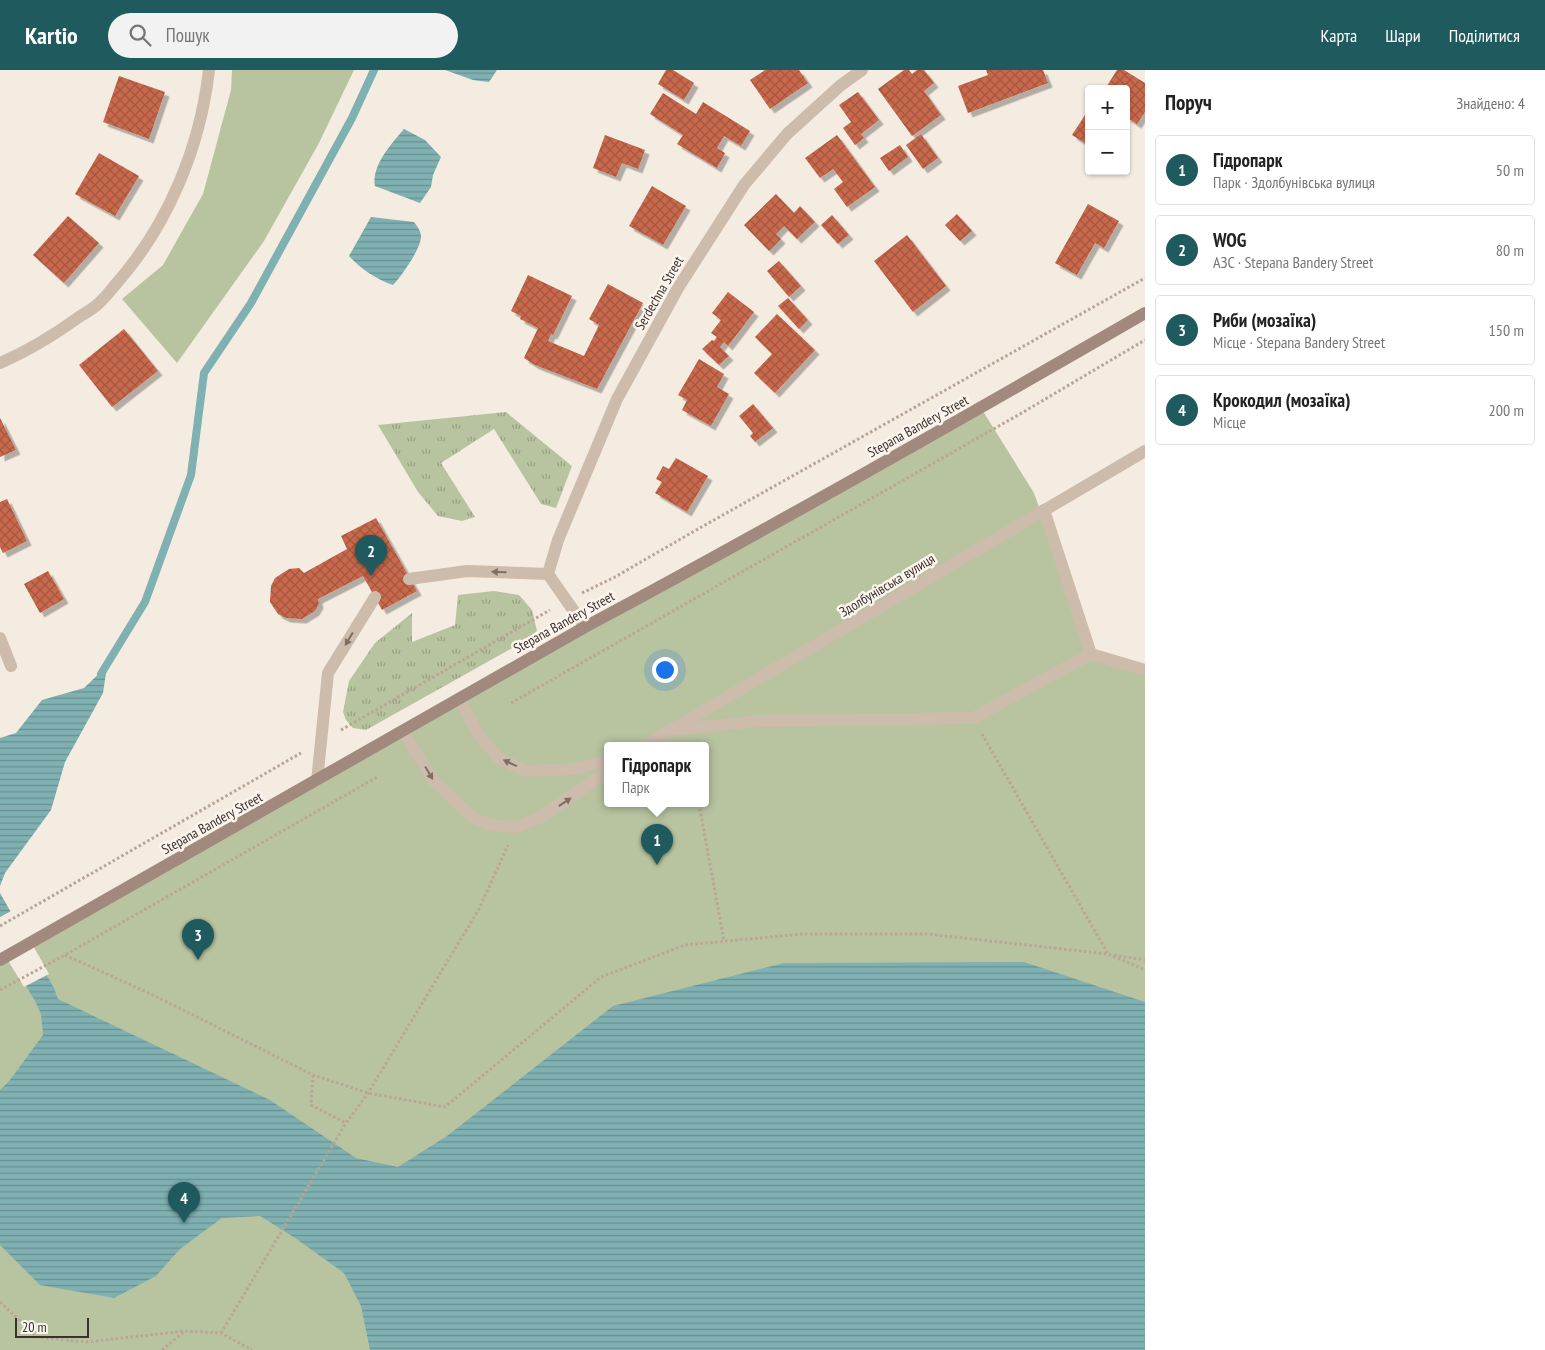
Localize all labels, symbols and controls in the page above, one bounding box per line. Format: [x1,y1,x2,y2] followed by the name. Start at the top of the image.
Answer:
[108,13,458,58] search box
[25,20,78,51] text: Kartio
[126,21,154,49] icon: search
[166,23,210,47] text: Пошук
[1321,24,1357,47] text: Карта
[1385,24,1421,47] text: Шари
[1449,24,1520,47] text: Поділитися
[1085,85,1130,175] map controls
[1085,85,1130,130] button: +
[1165,89,1212,116] text: Поруч
[1456,93,1525,113] text: Знайдено: 4
[1085,130,1130,175] button: −
[1213,148,1282,172] text: Гідропарк
[1178,160,1186,180] text: 1
[1496,160,1524,180] text: 50 m
[1213,172,1375,192] text: Парк · Здолбунівська вулиця
[1213,228,1246,252] text: WOG
[1178,240,1186,260] text: 2
[1496,240,1524,260] text: 80 m
[1213,252,1373,272] text: АЗС · Stepana Bandery Street
[631,253,687,333] street label: Serdechna Street
[1213,308,1316,332] text: Риби (мозаїка)
[1178,320,1186,340] text: 3
[1489,320,1524,340] text: 150 m
[1213,332,1385,352] text: Місце · Stepana Bandery Street
[1213,388,1351,412] text: Крокодил (мозаїка)
[864,391,972,461] street label: Stepana Bandery Street
[1178,400,1186,420] text: 4
[1489,400,1524,420] text: 200 m
[1213,412,1246,432] text: Місце
[355,535,387,576] pin: 2
[836,549,938,621] street label: Здолбунівська вулиця
[491,568,507,576] one-way arrow
[510,587,618,657] street label: Stepana Bandery Street
[345,632,354,645] one-way arrow
[652,657,678,683] your location
[604,742,709,807] popup
[622,753,691,777] text: Гідропарк
[503,759,517,767] one-way arrow
[424,767,433,780] one-way arrow
[622,777,650,797] text: Парк
[158,788,266,858] street label: Stepana Bandery Street
[558,797,571,807] one-way arrow
[641,824,673,865] pin: 1
[182,919,214,960] pin: 3
[168,1182,200,1223] pin: 4
[15,1315,89,1338] scale bar
[22,1318,47,1336] text: 20 m

